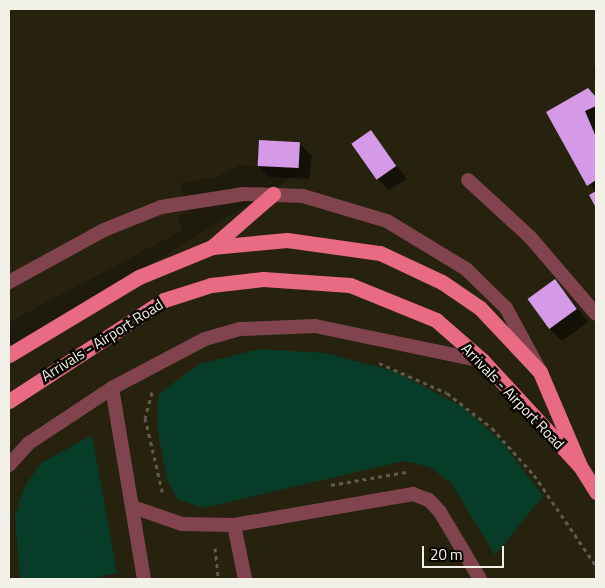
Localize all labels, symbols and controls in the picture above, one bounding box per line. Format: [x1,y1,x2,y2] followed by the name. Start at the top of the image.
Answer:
[38,295,166,385] street label: Arrivals - Airport Road
[458,339,568,453] street label: Arrivals - Airport Road
[425,536,508,568] scale bar
[430,543,463,566] text: 20 m

